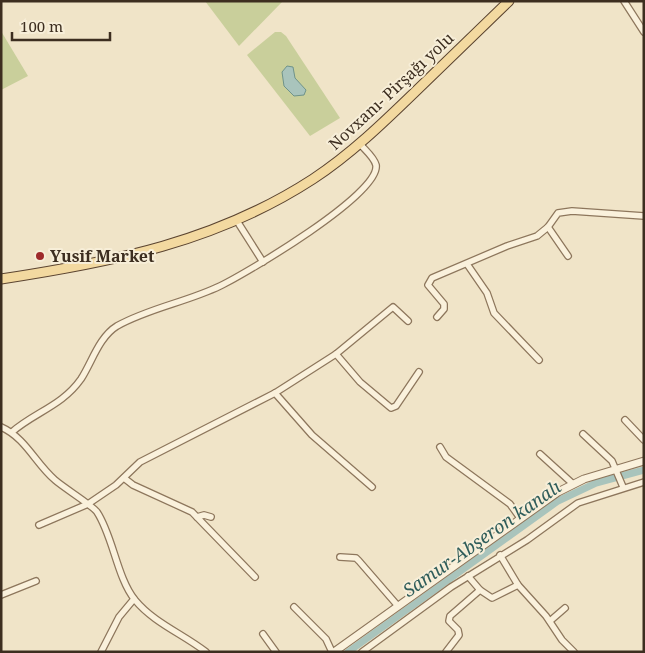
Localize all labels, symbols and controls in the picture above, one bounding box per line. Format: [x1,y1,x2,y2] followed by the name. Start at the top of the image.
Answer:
[12,10,110,42] scale bar
[20,16,63,36] text: 100 m
[324,27,458,155] street label: Novxanı- Pirşağı yolu
[50,245,155,267] place label: Yusif Market
[34,250,46,262] marker: Yusif Market
[398,474,566,602] water label: Samur-Abşeron kanalı

